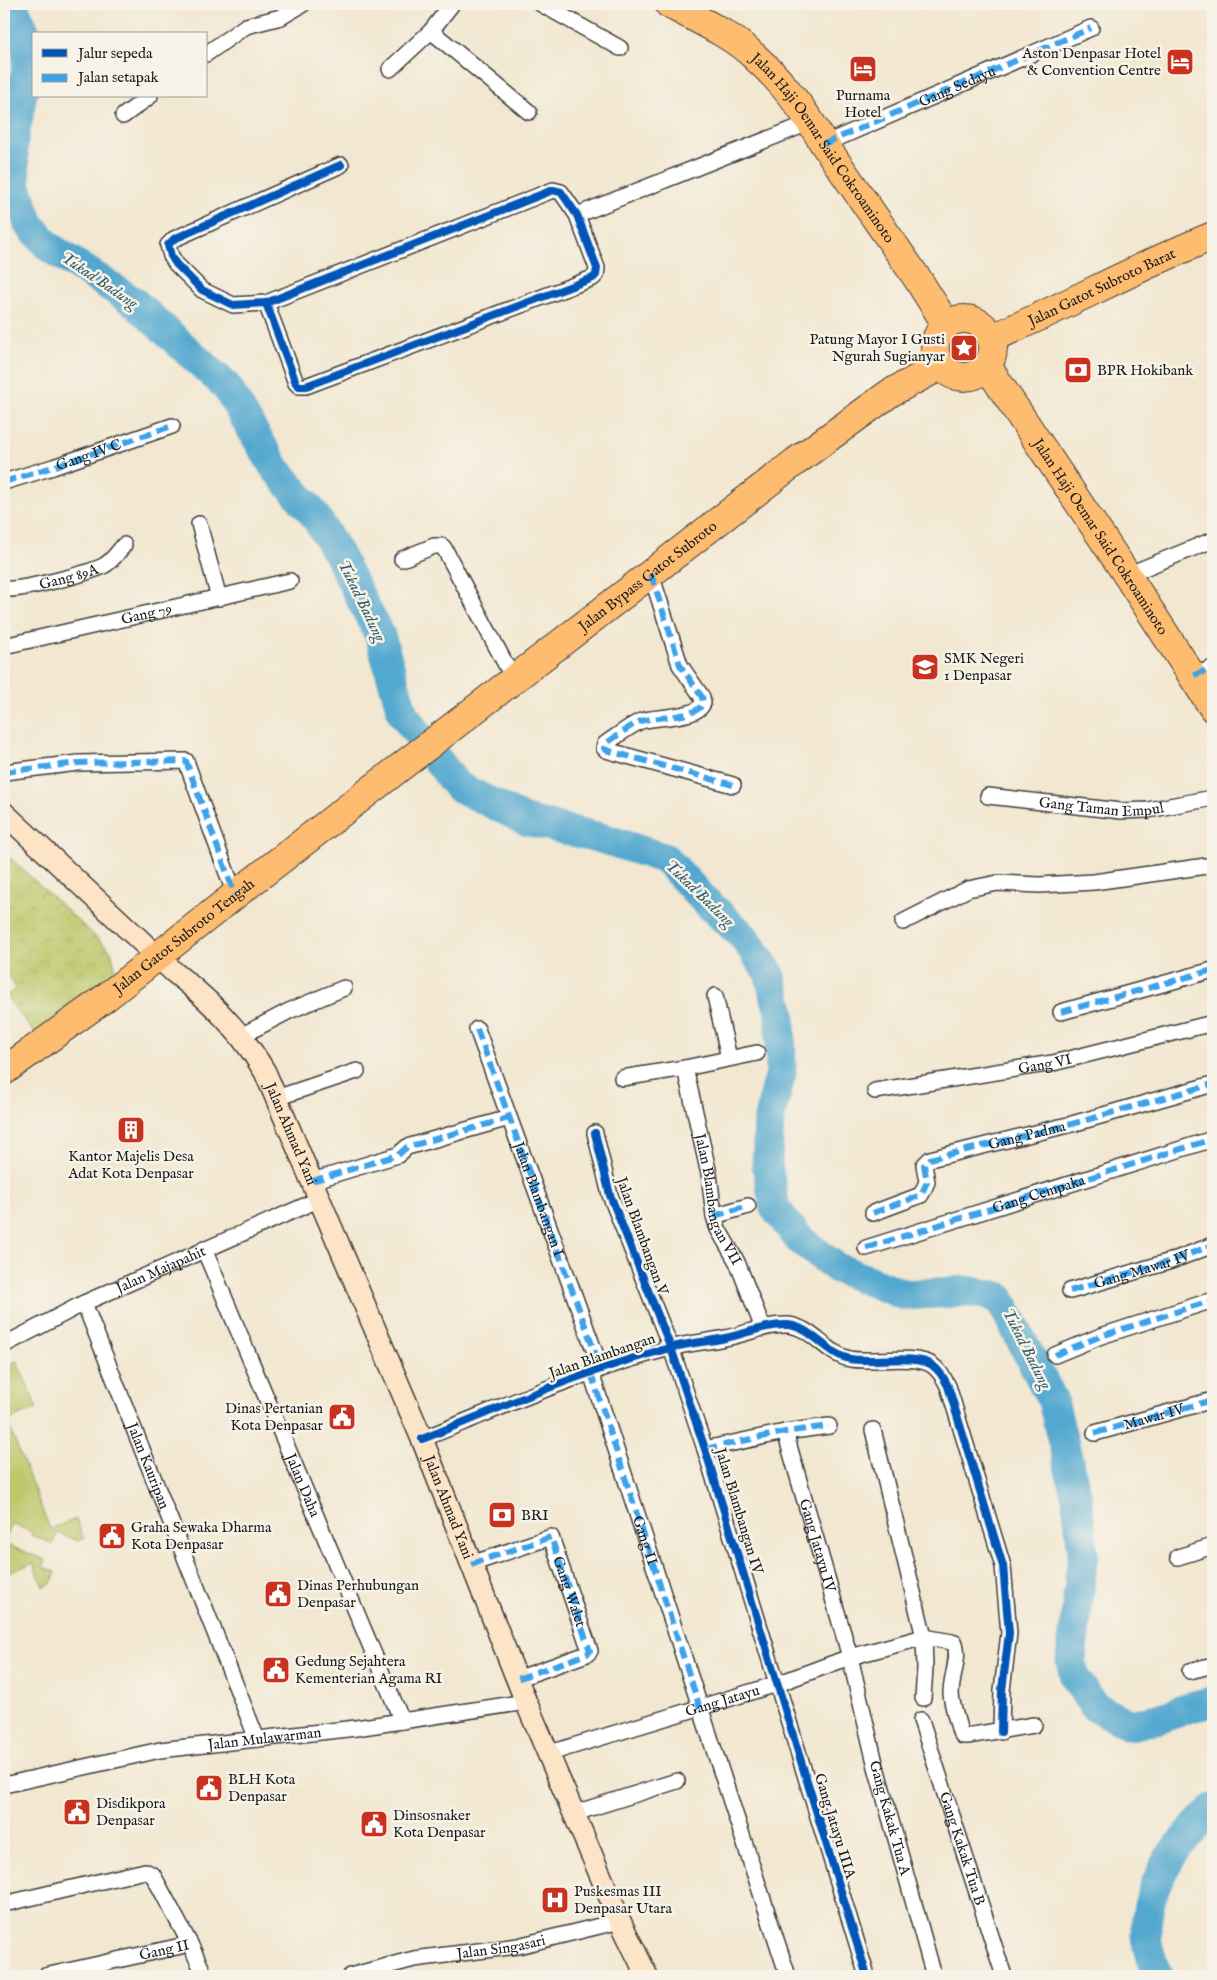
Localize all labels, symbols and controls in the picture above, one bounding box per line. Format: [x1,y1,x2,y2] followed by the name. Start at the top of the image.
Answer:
[32,32,208,98] legend
[76,44,153,63] text: Jalur sepeda
[1021,44,1162,80] place label: Aston Denpasar Hotel & Convention Centre
[746,47,899,246] street label: Jalan Haji Oemar Said Cokroaminoto
[1165,47,1195,77] hotel icon: Aston Denpasar Hotel & Convention Centre
[848,54,878,84] hotel icon: Purnama Hotel
[916,61,999,111] street label: Gang Sedayu
[76,68,159,87] text: Jalan setapak
[836,86,891,122] place label: Purnama Hotel
[1023,244,1178,331] street label: Jalan Gatot Subroto Barat
[57,248,142,314] water label: Tukad Badung
[809,330,945,366] place label: Patung Mayor I Gusti Ngurah Sugianyar
[949,333,979,363] place icon: Patung Mayor I Gusti Ngurah Sugianyar
[1063,355,1093,385] bank icon: BPR Hokibank
[1097,361,1194,380] place label: BPR Hokibank
[1028,433,1173,638] street label: Jalan Haji Oemar Said Cokroaminoto
[53,435,124,475] street label: Gang IV C
[573,516,721,637] street label: Jalan Bypass Gatot Subroto
[333,557,390,646] water label: Tukad Badung
[37,559,102,594] street label: Gang 89A
[119,599,174,629] street label: Gang 79
[944,649,1024,685] place label: SMK Negeri 1 Denpasar
[910,652,940,682] school or university icon: SMK Negeri 1 Denpasar
[1038,792,1166,821] street label: Gang Taman Empul
[660,856,738,932] water label: Tukad Badung
[108,874,258,999] street label: Jalan Gatot Subroto Tengah
[1017,1049,1074,1078] street label: Gang VI
[260,1078,322,1188] street label: Jalan Ahmad Yani
[116,1115,146,1145] building icon: Kantor Majelis Desa Adat Kota Denpasar
[986,1116,1068,1154] street label: Gang Padma
[690,1130,746,1269] street label: Jalan Blambangan VII
[509,1137,569,1260] street label: Jalan Blambangan I
[67,1147,194,1183] place label: Kantor Majelis Desa Adat Kota Denpasar
[990,1170,1088,1217] street label: Gang Cempaka
[611,1172,673,1299] street label: Jalan Blambangan V
[111,1241,209,1298] street label: Jalan Majapahit
[1091,1245,1194,1293] street label: Gang Mawar IV
[997,1305,1055,1394] water label: Tukad Badung
[544,1329,658,1384] street label: Jalan Blambangan
[225,1399,323,1435] place label: Dinas Pertanian Kota Denpasar
[1121,1399,1187,1434] street label: Mawar IV
[327,1402,357,1432] public building icon: Dinas Pertanian Kota Denpasar
[122,1418,174,1512] street label: Jalan Kauripan
[710,1444,768,1577] street label: Jalan Blambangan IV
[281,1449,325,1520] street label: Jalan Daha
[419,1451,478,1562] street label: Jalan Ahmad Yani
[795,1496,841,1595] street label: Gang Jatayu IV
[487,1500,517,1530] bank icon: BRI
[521,1506,549,1525] place label: BRI
[629,1513,663,1568] street label: Gang II
[131,1518,272,1554] place label: Graha Sewaka Dharma Kota Denpasar
[97,1521,127,1551] public building icon: Graha Sewaka Dharma Kota Denpasar
[549,1553,591,1629] street label: Gang Walet
[297,1576,419,1612] place label: Dinas Perhubungan Denpasar
[263,1579,293,1609] public building icon: Dinas Perhubungan Denpasar
[295,1652,443,1688] place label: Gedung Sejahtera Kementerian Agama RI
[261,1655,291,1685] public building icon: Gedung Sejahtera Kementerian Agama RI
[683,1680,762,1721] street label: Gang Jatayu
[205,1722,322,1754] street label: Jalan Mulawarman
[865,1759,915,1878] street label: Gang Kakak Tua A
[228,1770,296,1806] place label: BLH Kota Denpasar
[810,1771,860,1882] street label: Gang Jatayu IIIA
[194,1773,224,1803] public building icon: BLH Kota Denpasar
[935,1789,990,1908] street label: Gang Kakak Tua B
[96,1794,166,1830] place label: Disdikpora Denpasar
[62,1797,92,1827] public building icon: Disdikpora Denpasar
[393,1806,486,1842] place label: Dinsosnaker Kota Denpasar
[359,1809,389,1839] public building icon: Dinsosnaker Kota Denpasar
[574,1882,673,1918] place label: Puskesmas III Denpasar Utara
[540,1885,570,1915] hospital icon: Puskesmas III Denpasar Utara
[453,1930,547,1963] street label: Jalan Singasari
[137,1935,191,1964] street label: Gang II

